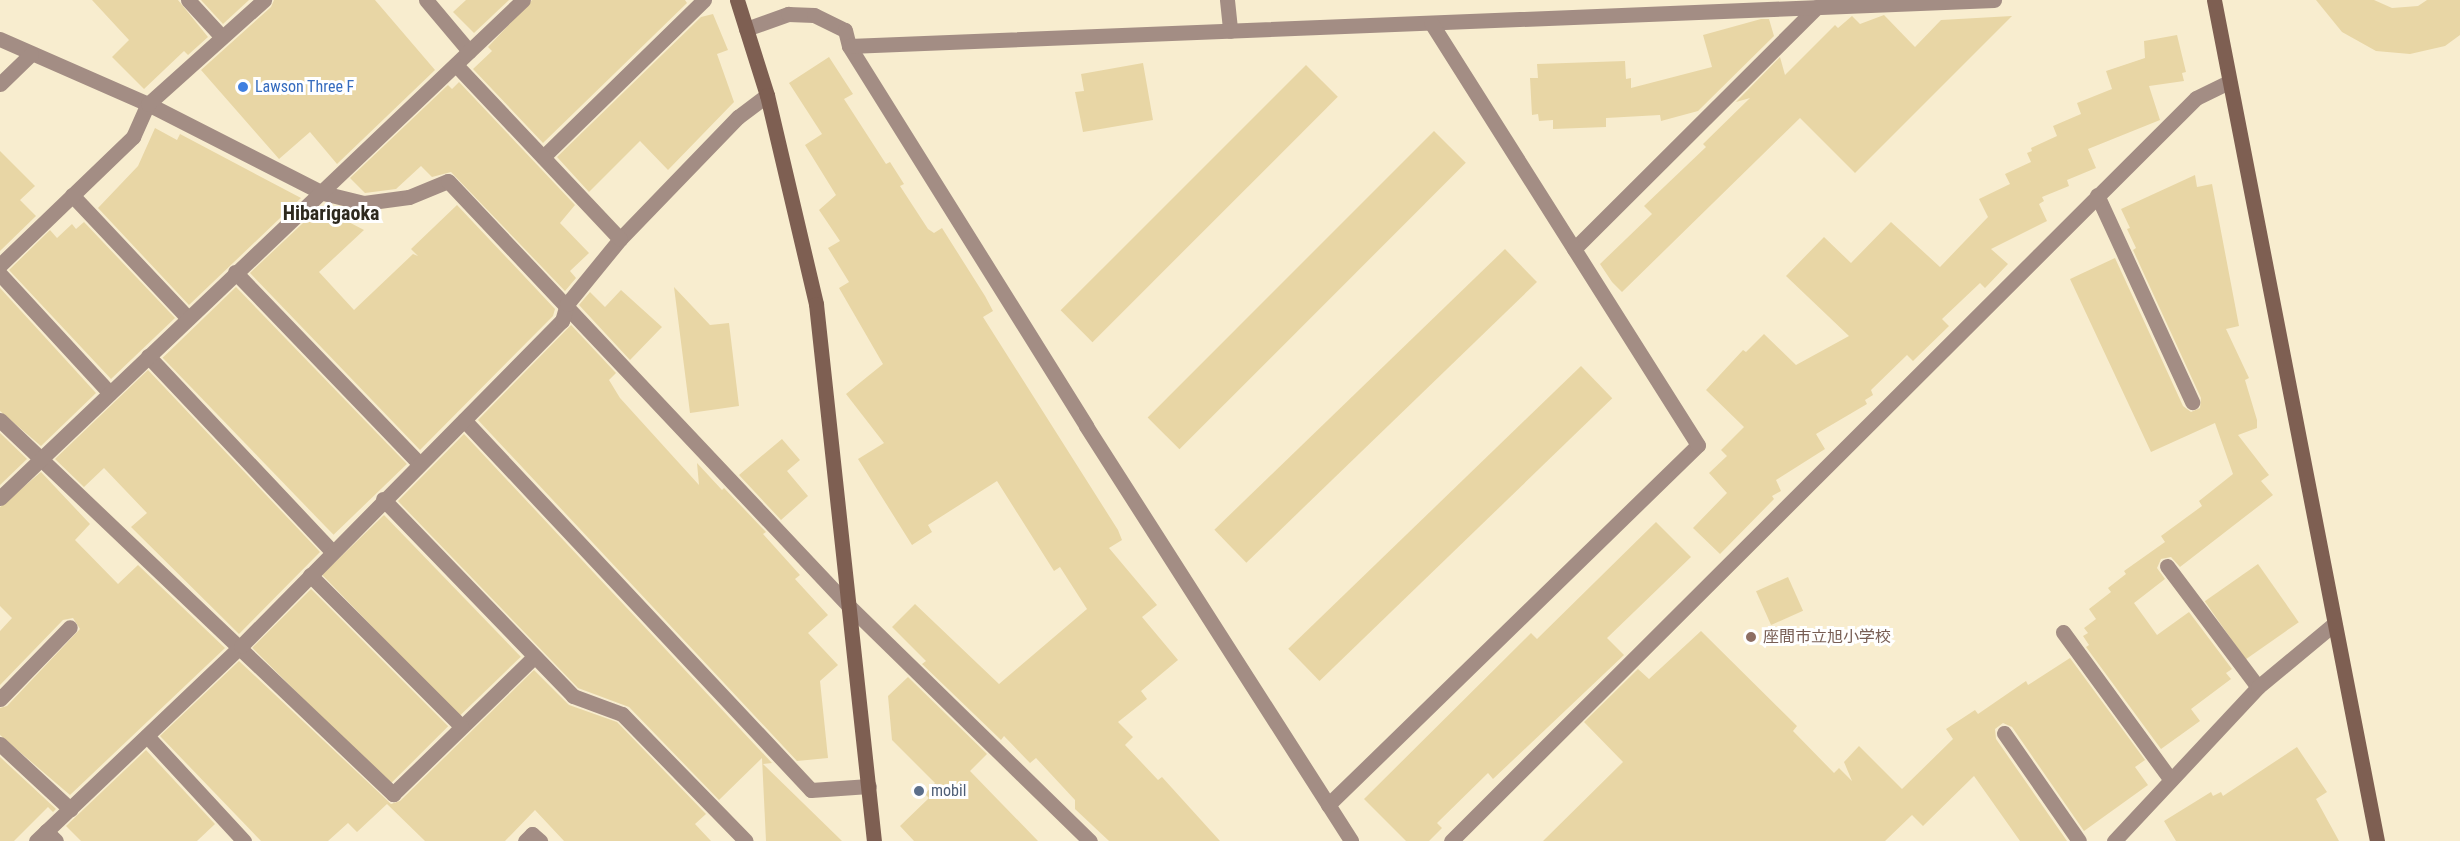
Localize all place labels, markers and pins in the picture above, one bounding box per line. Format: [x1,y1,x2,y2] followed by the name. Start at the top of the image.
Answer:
[255,77,355,97] place label: Lawson Three F
[236,80,250,94] marker: Lawson Three F
[1763,627,1891,647] place label: 座間市立旭小学校
[1744,630,1758,644] marker: 座間市立旭小学校
[931,781,966,801] place label: mobil
[912,784,926,798] marker: mobil

